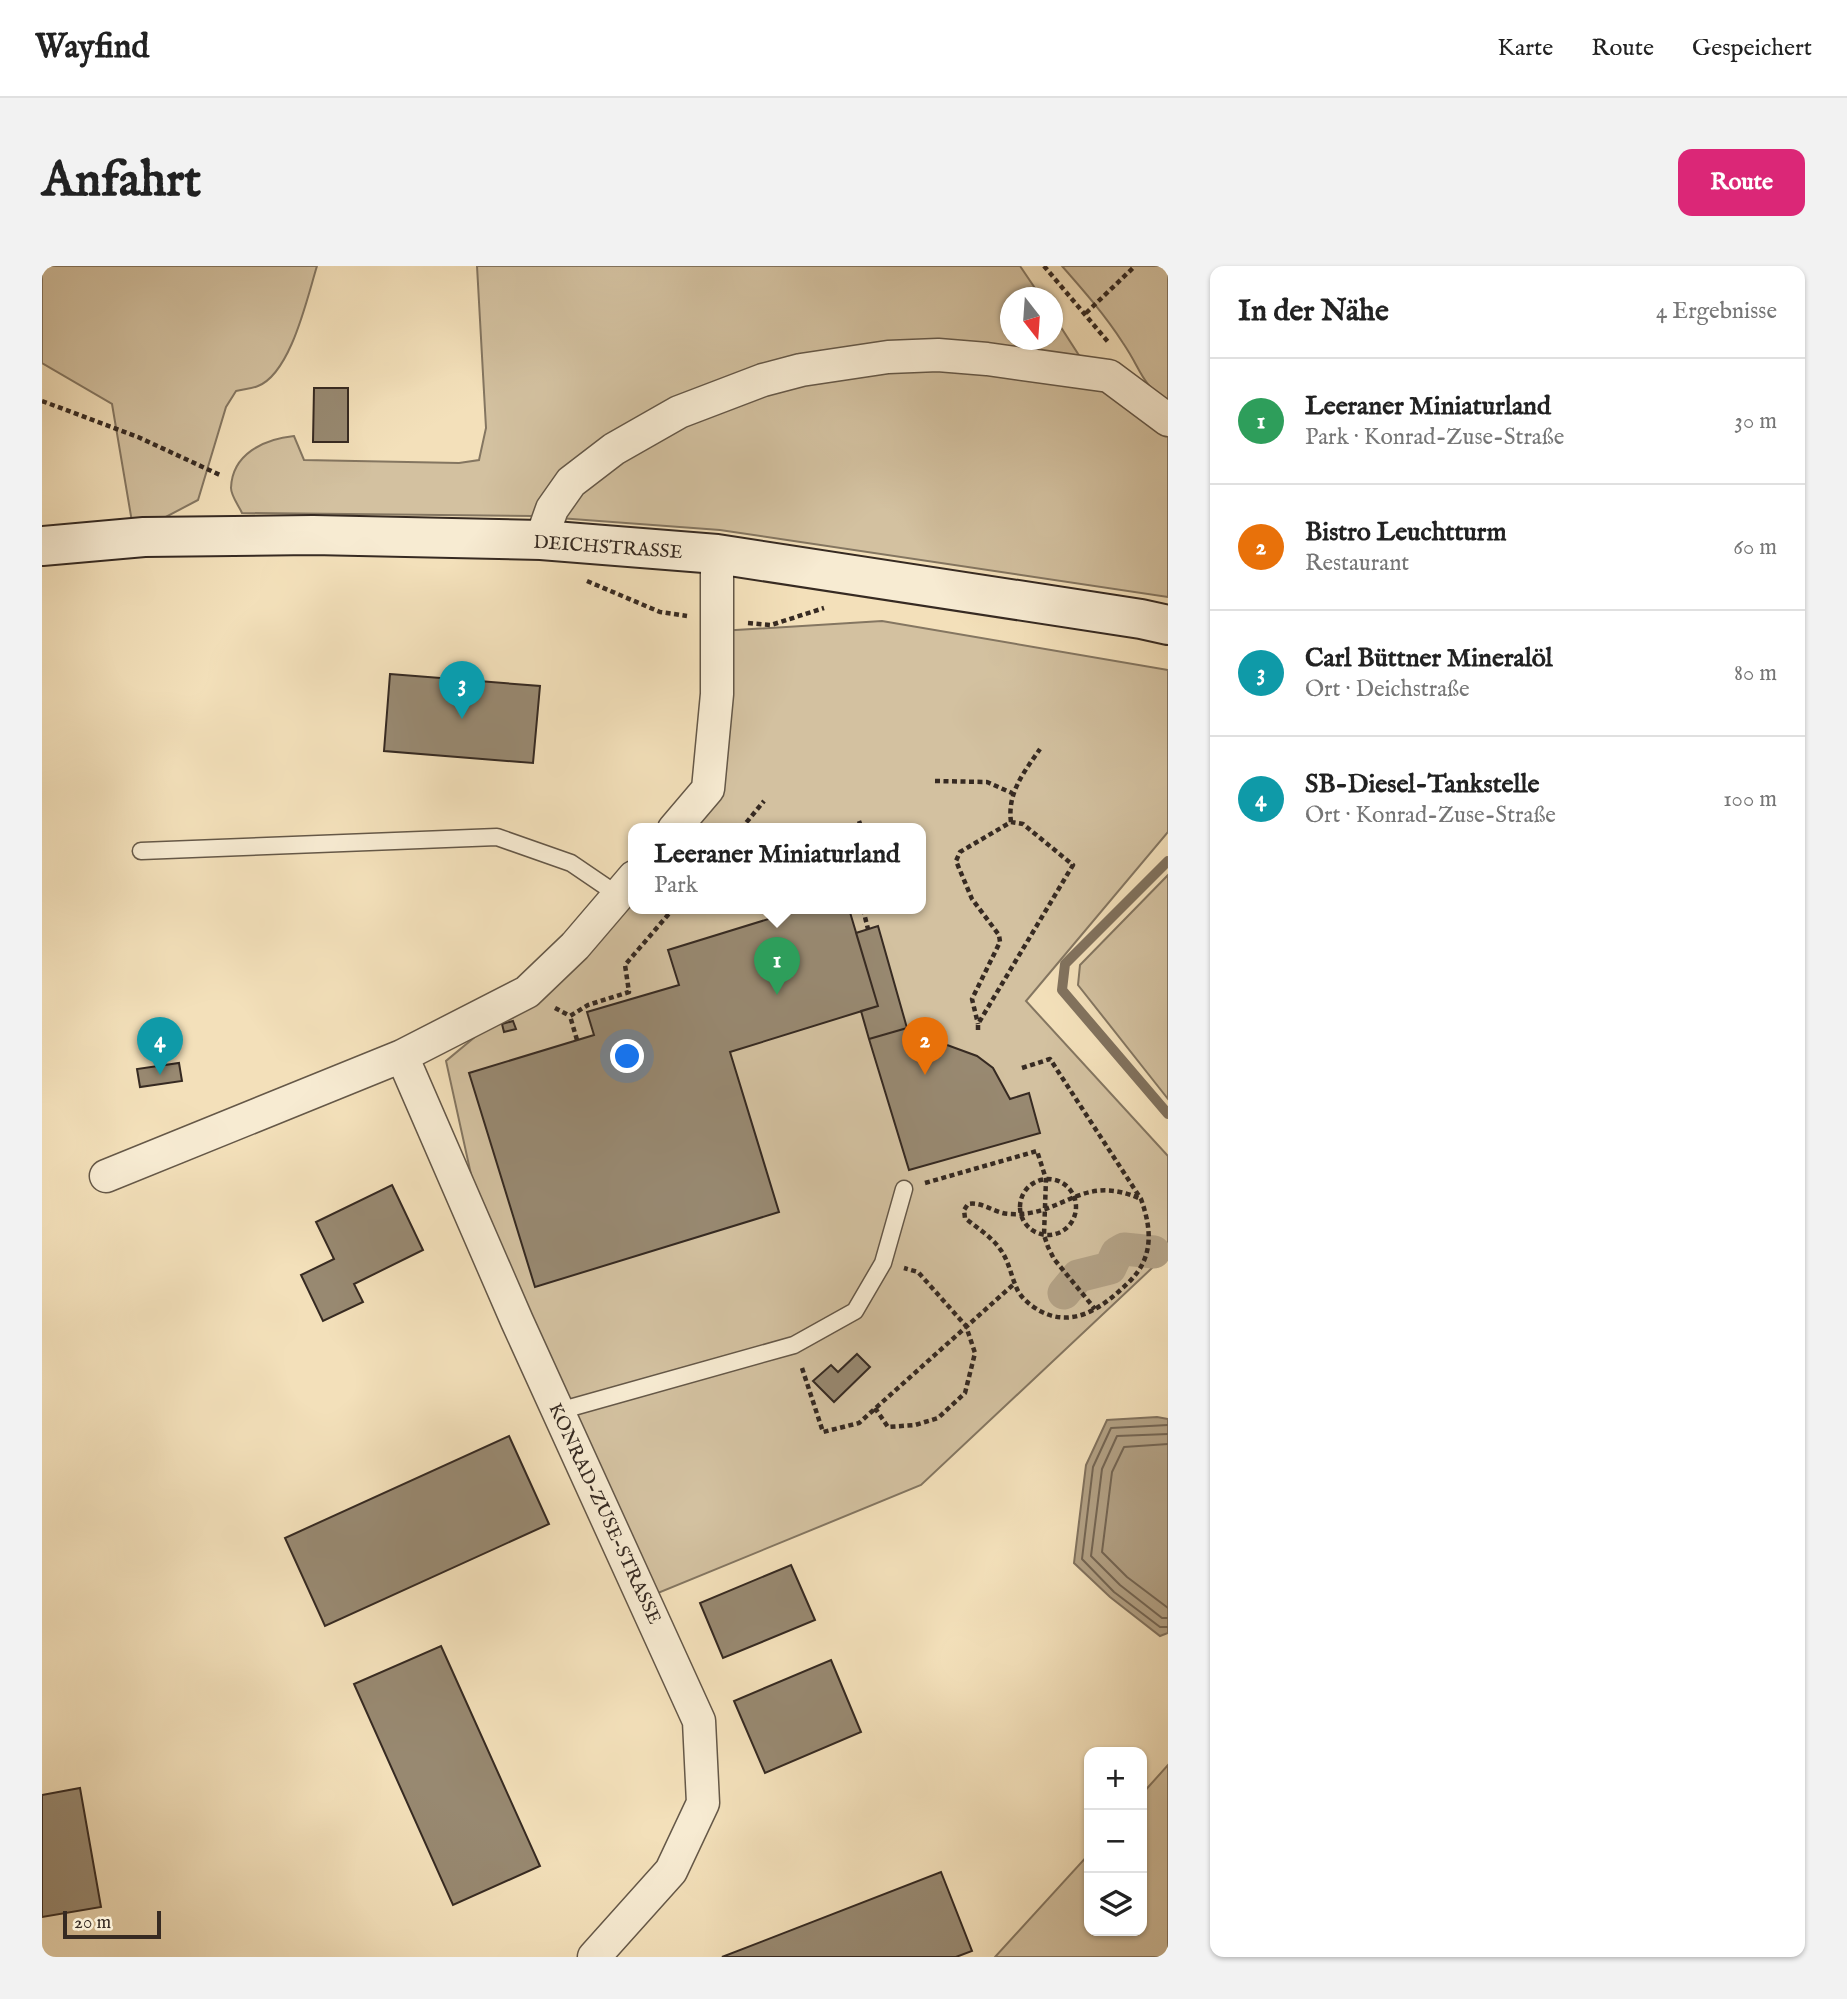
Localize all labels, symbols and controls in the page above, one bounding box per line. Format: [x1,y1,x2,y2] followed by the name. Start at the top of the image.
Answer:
[35,27,149,69] text: Wayfind
[1498,33,1553,64] text: Karte
[1591,33,1654,64] text: Route
[1692,33,1812,64] text: Gespeichert
[1678,149,1805,216] button: Route
[42,151,201,213] text: Anfahrt
[1000,287,1063,350] north arrow
[1238,293,1389,331] text: In der Nähe
[1656,297,1777,326] text: 4 Ergebnisse
[1305,390,1551,423] text: Leeraner Miniaturland
[1257,407,1265,436] text: 1
[1734,407,1777,436] text: 30 m
[1305,423,1564,452] text: Park · Konrad-Zuse-Straße
[1305,516,1506,549] text: Bistro Leuchtturm
[532,531,683,565] street label: DEICHSTRASSE
[1256,533,1266,562] text: 2
[1733,533,1777,562] text: 60 m
[1305,549,1409,578] text: Restaurant
[1305,642,1553,675] text: Carl Büttner Mineralöl
[1257,659,1265,688] text: 3
[1734,659,1777,688] text: 80 m
[439,661,485,719] pin: 3
[1305,675,1470,704] text: Ort · Deichstraße
[1305,768,1540,801] text: SB-Diesel-Tankstelle
[1255,785,1267,814] text: 4
[1723,785,1777,814] text: 100 m
[1305,801,1556,830] text: Ort · Konrad-Zuse-Straße
[628,823,926,914] popup
[654,838,900,871] text: Leeraner Miniaturland
[654,871,698,900] text: Park
[754,937,800,995] pin: 1
[137,1017,183,1075] pin: 4
[902,1017,948,1075] pin: 2
[610,1039,644,1073] your location
[542,1400,666,1628] street label: KONRAD-ZUSE-STRASSE
[1084,1747,1147,1936] map controls
[1084,1747,1147,1810] button: +
[1084,1810,1147,1873] button: −
[1084,1873,1147,1936] button: layers
[63,1908,161,1940] scale bar
[74,1911,111,1935] text: 20 m

